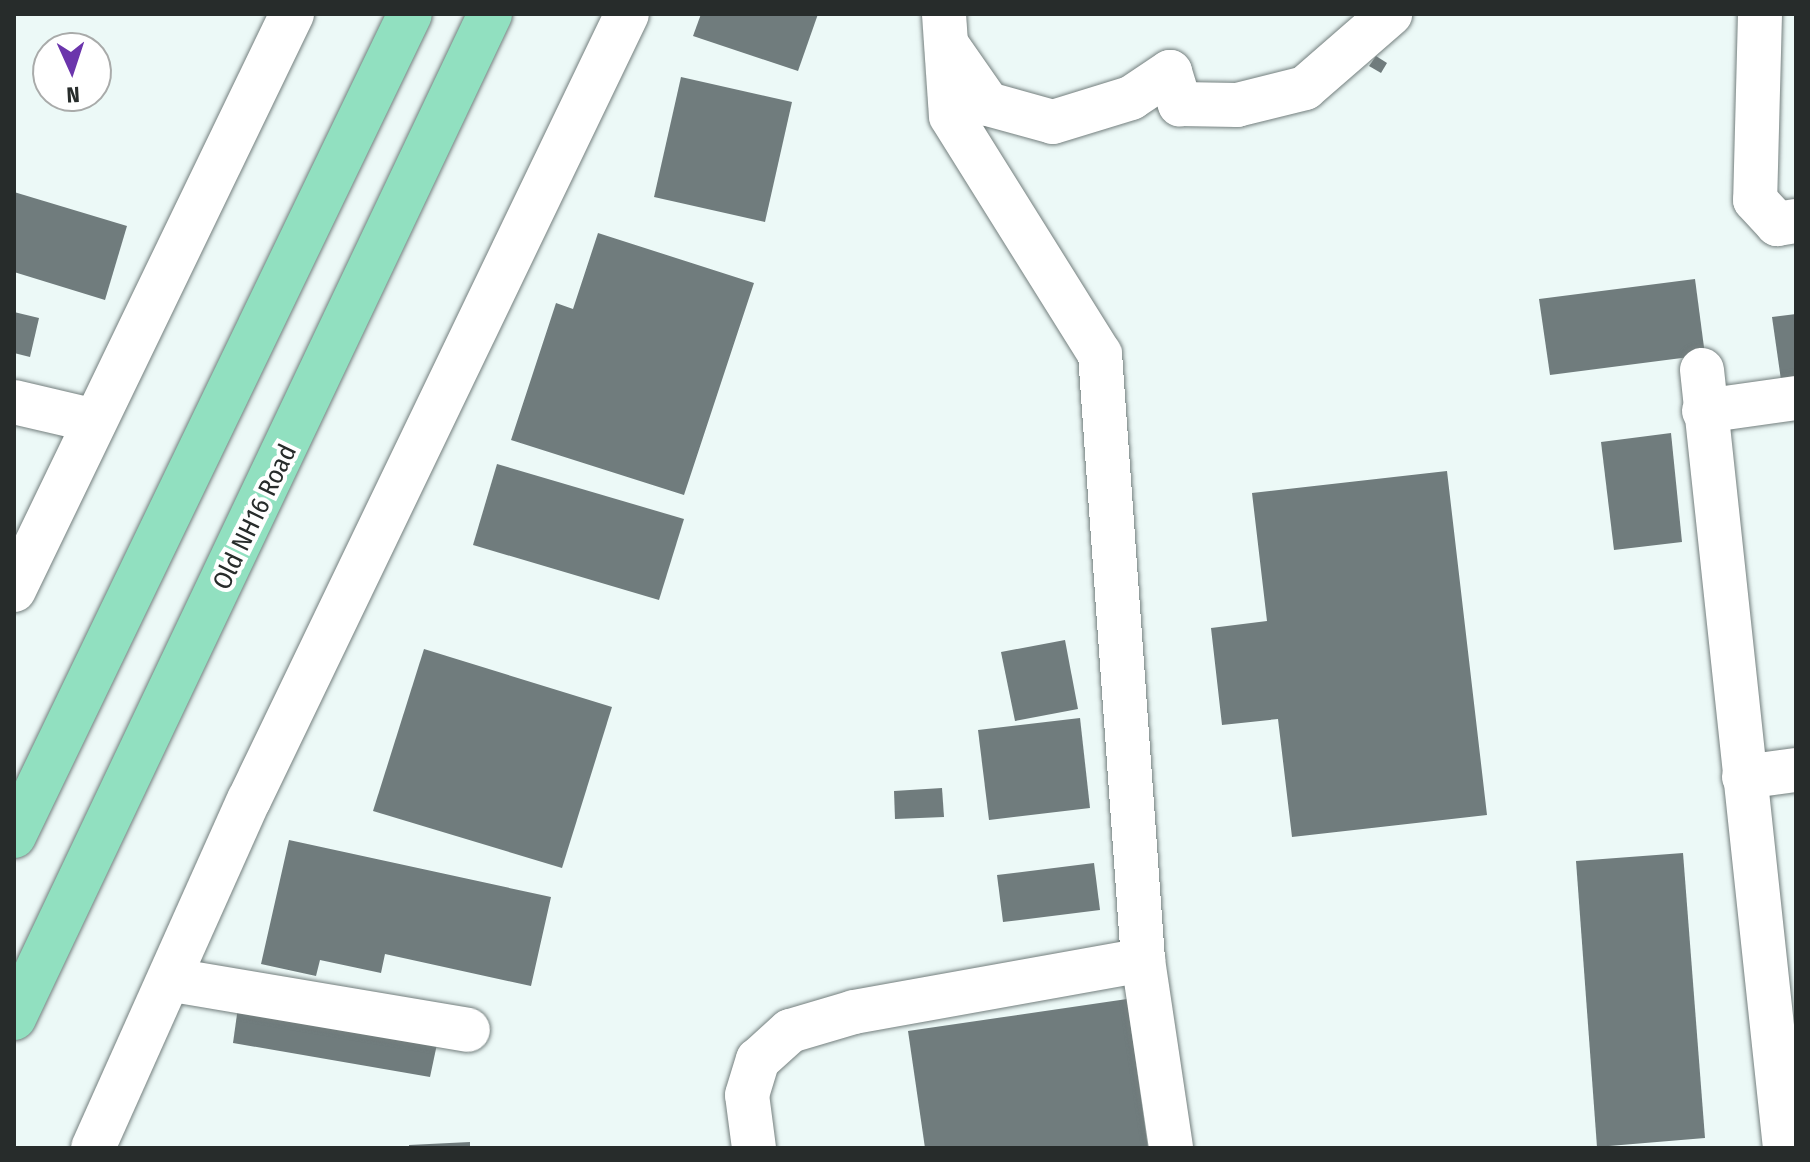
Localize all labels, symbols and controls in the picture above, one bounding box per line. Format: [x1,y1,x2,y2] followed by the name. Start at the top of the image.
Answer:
[32,32,112,112] north arrow
[66,81,80,108] text: N
[206,439,304,595] street label: Old NH16 Road

